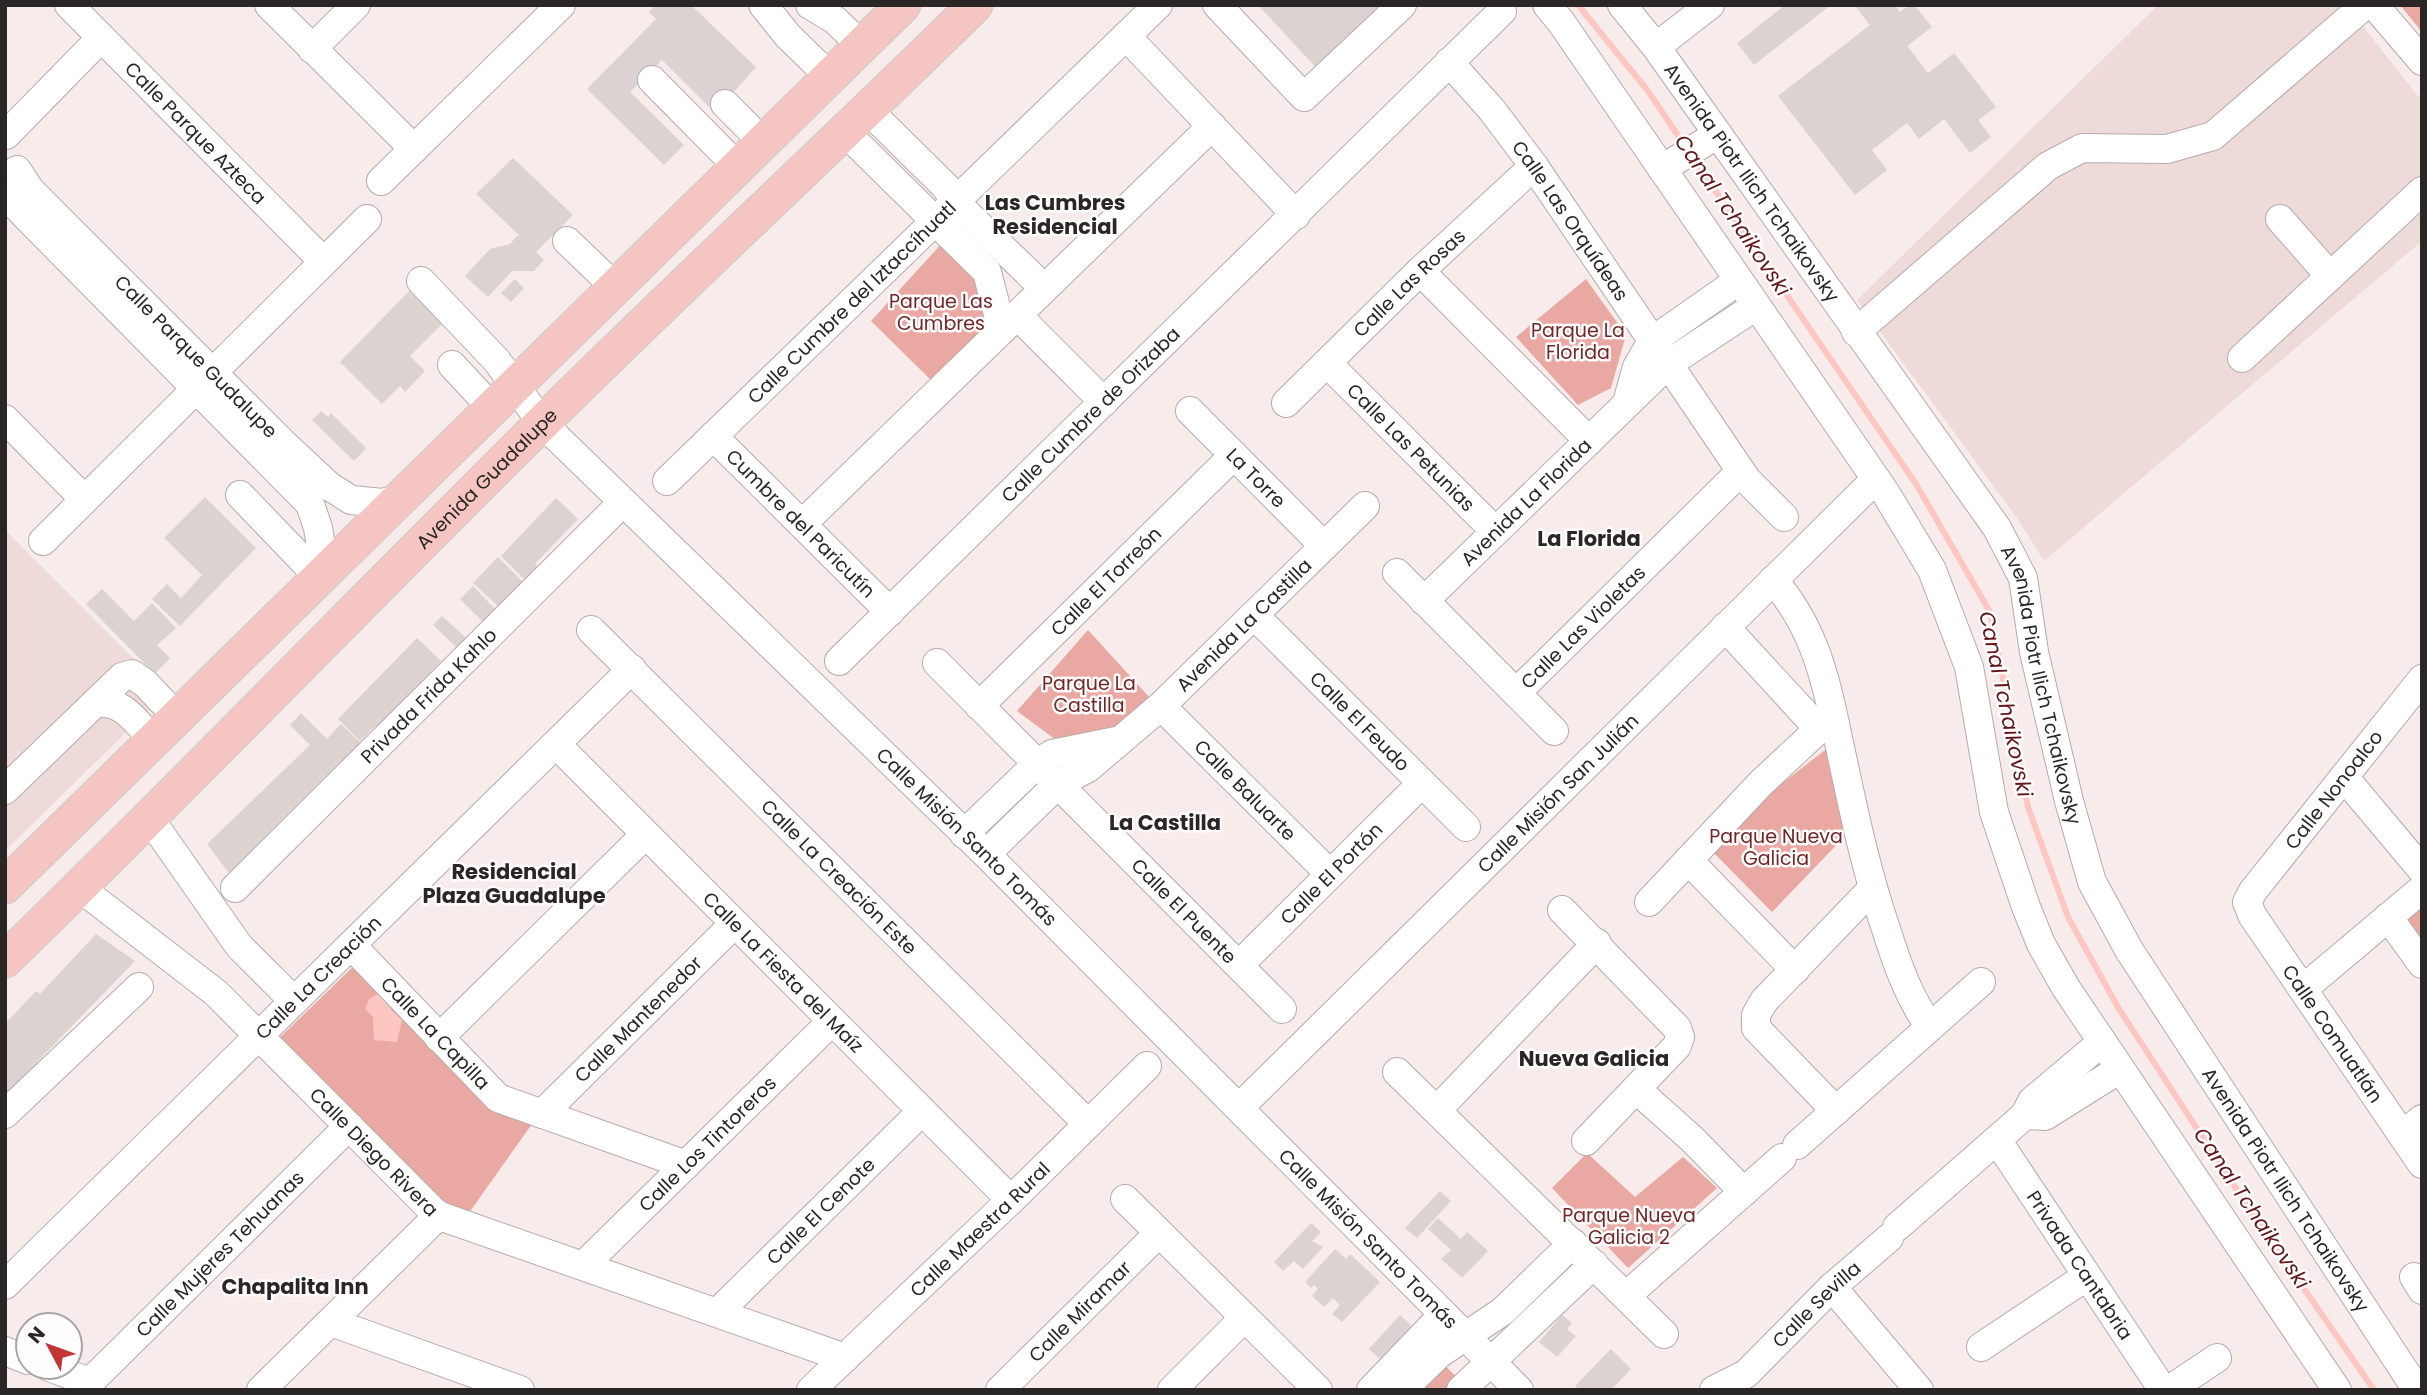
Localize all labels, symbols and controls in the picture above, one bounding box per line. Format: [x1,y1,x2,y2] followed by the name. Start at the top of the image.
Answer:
[119,55,273,210] street label: Calle Parque Azteca
[1658,57,1846,308] street label: Avenida Piotr Ilich Tchaikovsky
[1668,128,1798,302] water label: Canal Tchaikovski
[1506,135,1635,306] street label: Calle Las Orquídeas
[985,188,1125,241] district label: Las Cumbres Residencial
[741,195,962,410] street label: Calle Cumbre del Iztaccíhuatl
[1347,222,1471,343] street label: Calle Las Rosas
[109,269,284,444] street label: Calle Parque Gudalupe
[889,288,993,337] park label: Parque Las Cumbres
[1531,317,1625,366] park label: Parque La Florida
[995,321,1186,508] street label: Calle Cumbre de Orizaba
[1341,377,1481,517] street label: Calle Las Petunias
[410,402,563,555] street label: Avenida Guadalupe
[1456,433,1596,569] street label: Avenida La Florida
[1220,442,1292,514] street label: La Torre
[720,443,882,604] street label: Cumbre del Paricutín
[1044,520,1167,642] street label: Calle El Torreón
[1537,525,1641,551] district label: La Florida
[1995,540,2089,828] street label: Avenida Piotr Ilich Tchaikovsky
[1170,552,1318,698] street label: Avenida La Castilla
[1514,559,1651,695] street label: Calle Las Violetas
[1972,608,2040,800] water label: Canal Tchaikovski
[354,622,503,769] street label: Privada Frida Kahlo
[1304,665,1416,777] street label: Calle El Feudo
[1042,670,1136,719] park label: Parque La Castilla
[1471,707,1644,879] street label: Calle Misión San Julián
[2279,725,2389,855] street label: Calle Nonoalco
[1188,733,1302,847] street label: Calle Baluarte
[871,741,1063,932] street label: Calle Misión Santo Tomás
[755,793,923,960] street label: Calle La Creación Este
[1109,808,1221,837] district label: La Castilla
[1274,816,1388,930] street label: Calle El Portón
[1709,823,1843,872] park label: Parque Nueva Galicia
[1125,852,1243,970] street label: Calle El Puente
[422,857,606,910] district label: Residencial Plaza Guadalupe
[697,885,870,1059] street label: Calle La Fiesta del Maíz
[249,909,387,1045] street label: Calle La Creación
[568,950,708,1088] street label: Calle Mantenedor
[2276,959,2390,1108] street label: Calle Comuatlán
[375,971,496,1095] street label: Calle La Capilla
[1519,1044,1669,1073] district label: Nueva Galicia
[2196,1062,2376,1318] street label: Avenida Piotr Ilich Tchaikovsky
[632,1070,782,1218] street label: Calle Los Tintoreros
[304,1081,445,1223] street label: Calle Diego Rivera
[2187,1121,2317,1295] water label: Canal Tchaikovski
[1273,1142,1464,1335] street label: Calle Misión Santo Tomás
[760,1151,881,1271] street label: Calle El Cenote
[904,1156,1056,1303] street label: Calle Maestra Rural
[130,1164,310,1343] street label: Calle Mujeres Tehuanas
[2021,1185,2139,1345] street label: Privada Cantabria
[1562,1202,1696,1251] park label: Parque Nueva Galicia 2
[1022,1255,1137,1368] street label: Calle Miramar
[1766,1255,1867,1354] street label: Calle Sevilla
[221,1272,369,1301] district label: Chapalita Inn
[14,1311,84,1381] north arrow
[22,1321,51,1349] text: N

